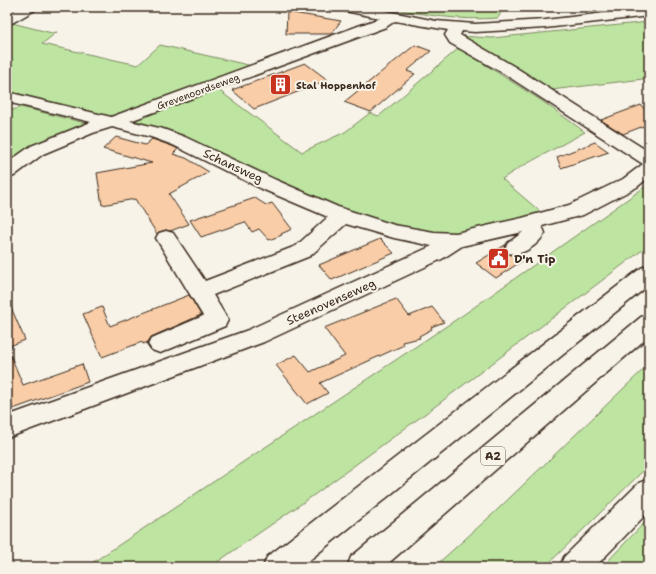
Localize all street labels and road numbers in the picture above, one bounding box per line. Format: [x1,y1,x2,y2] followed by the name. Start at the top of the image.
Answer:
[155,70,241,112] street label: Grevenoordseweg
[200,145,266,187] street label: Schansweg
[284,275,378,329] street label: Steenovenseweg
[481,447,505,465] road number: A2

